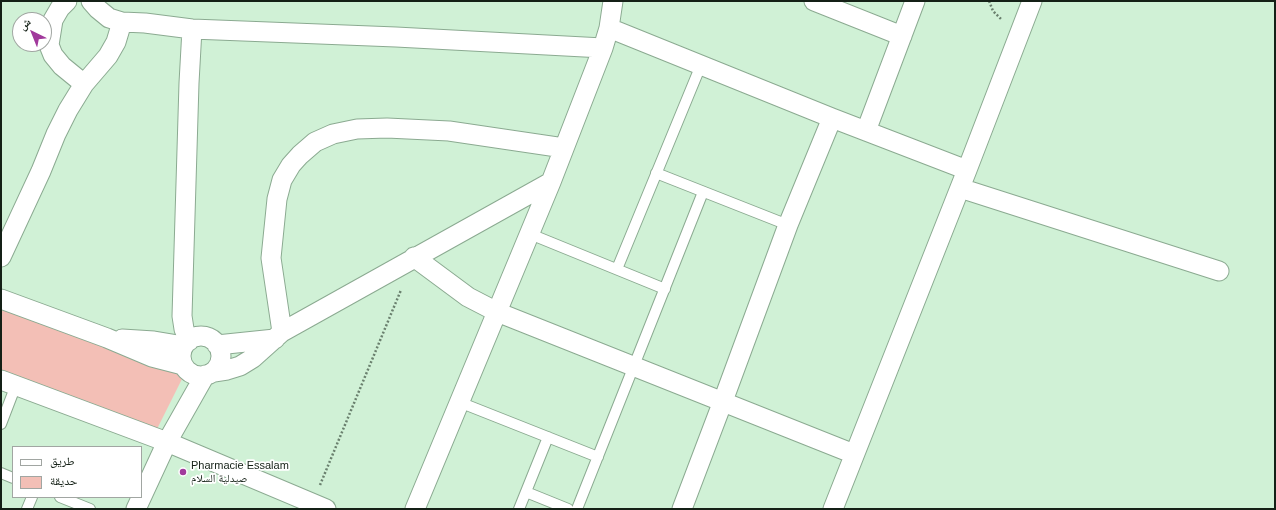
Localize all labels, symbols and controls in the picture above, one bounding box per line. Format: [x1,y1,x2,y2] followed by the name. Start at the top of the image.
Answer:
[12,12,52,52] north arrow
[16,16,33,32] text: ش
[12,446,142,498] legend
[50,454,75,468] text: طريق
[191,459,289,485] place label: Pharmacie Essalam صيدلية السلام
[178,467,188,477] marker: Pharmacie Essalam صيدلية السلام
[50,474,78,488] text: حديقة

